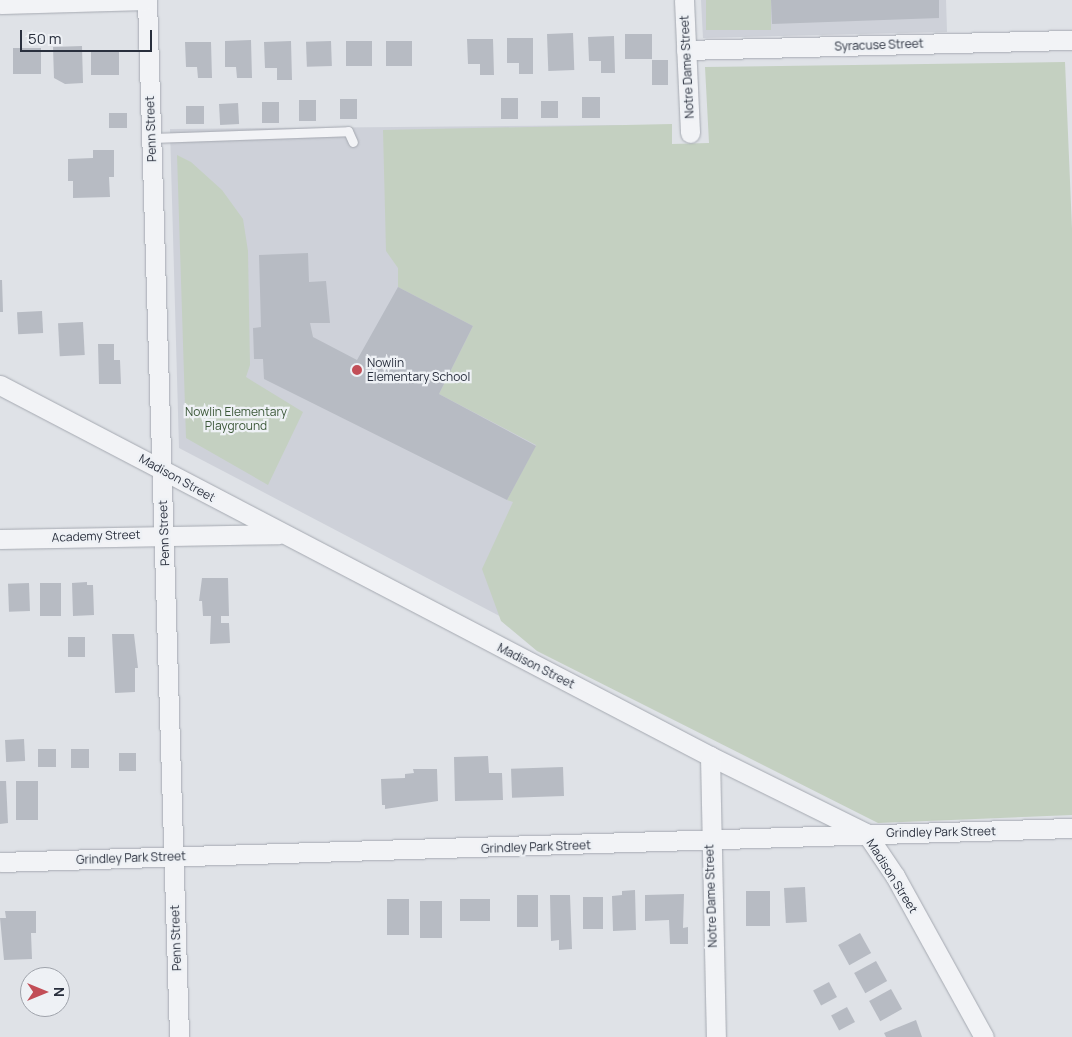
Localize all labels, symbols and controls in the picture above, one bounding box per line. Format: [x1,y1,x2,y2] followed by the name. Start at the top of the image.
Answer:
[677,15,697,119] street label: Notre Dame Street
[22,20,155,52] scale bar
[28,28,62,49] text: 50 m
[834,36,924,54] street label: Syracuse Street
[143,96,159,162] street label: Penn Street
[367,356,470,384] place label: Nowlin Elementary School
[351,364,363,376] marker: Nowlin Elementary School
[185,405,287,433] park label: Nowlin Elementary Playground
[136,451,218,505] street label: Madison Street
[156,500,172,566] street label: Penn Street
[51,527,141,545] street label: Academy Street
[495,640,577,692] street label: Madison Street
[886,824,996,840] street label: Grindley Park Street
[863,836,921,916] street label: Madison Street
[481,838,591,856] street label: Grindley Park Street
[702,844,720,948] street label: Notre Dame Street
[76,849,186,867] street label: Grindley Park Street
[168,905,184,971] street label: Penn Street
[20,967,70,1017] north arrow
[50,987,69,997] text: N

